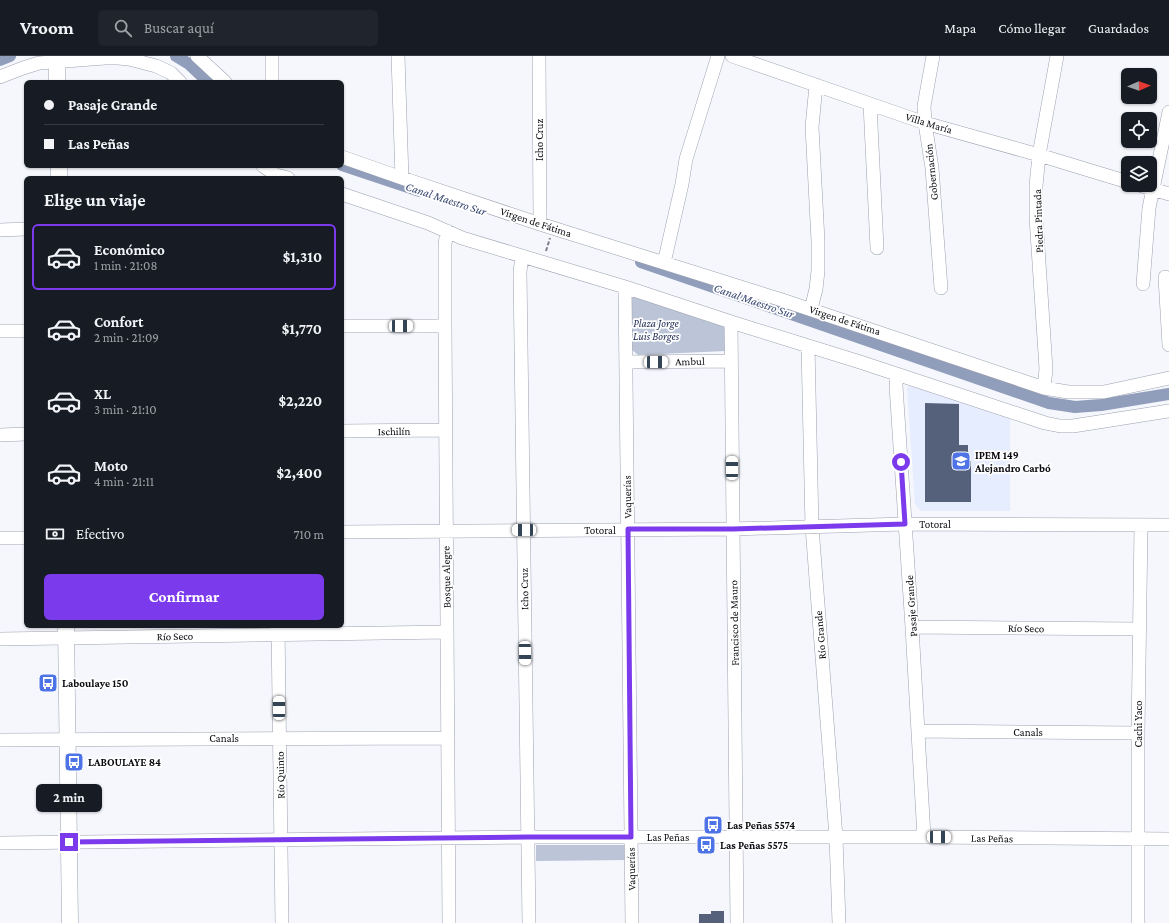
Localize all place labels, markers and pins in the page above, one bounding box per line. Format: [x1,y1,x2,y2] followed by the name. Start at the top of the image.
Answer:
[974,449,1051,475] place label: IPEM 149 Alejandro Carbó
[950,450,972,472] school or university icon: IPEM 149 Alejandro Carbó
[37,672,59,694] bus stop icon: Laboulaye 150
[62,677,129,689] place label: Laboulaye 150
[63,751,85,773] bus stop icon: LABOULAYE 84
[88,756,161,768] place label: LABOULAYE 84
[702,814,724,836] bus stop icon: Las Peñas 5574
[727,819,795,831] place label: Las Peñas 5574
[695,834,717,856] bus stop icon: Las Peñas 5575
[720,839,788,851] place label: Las Peñas 5575

